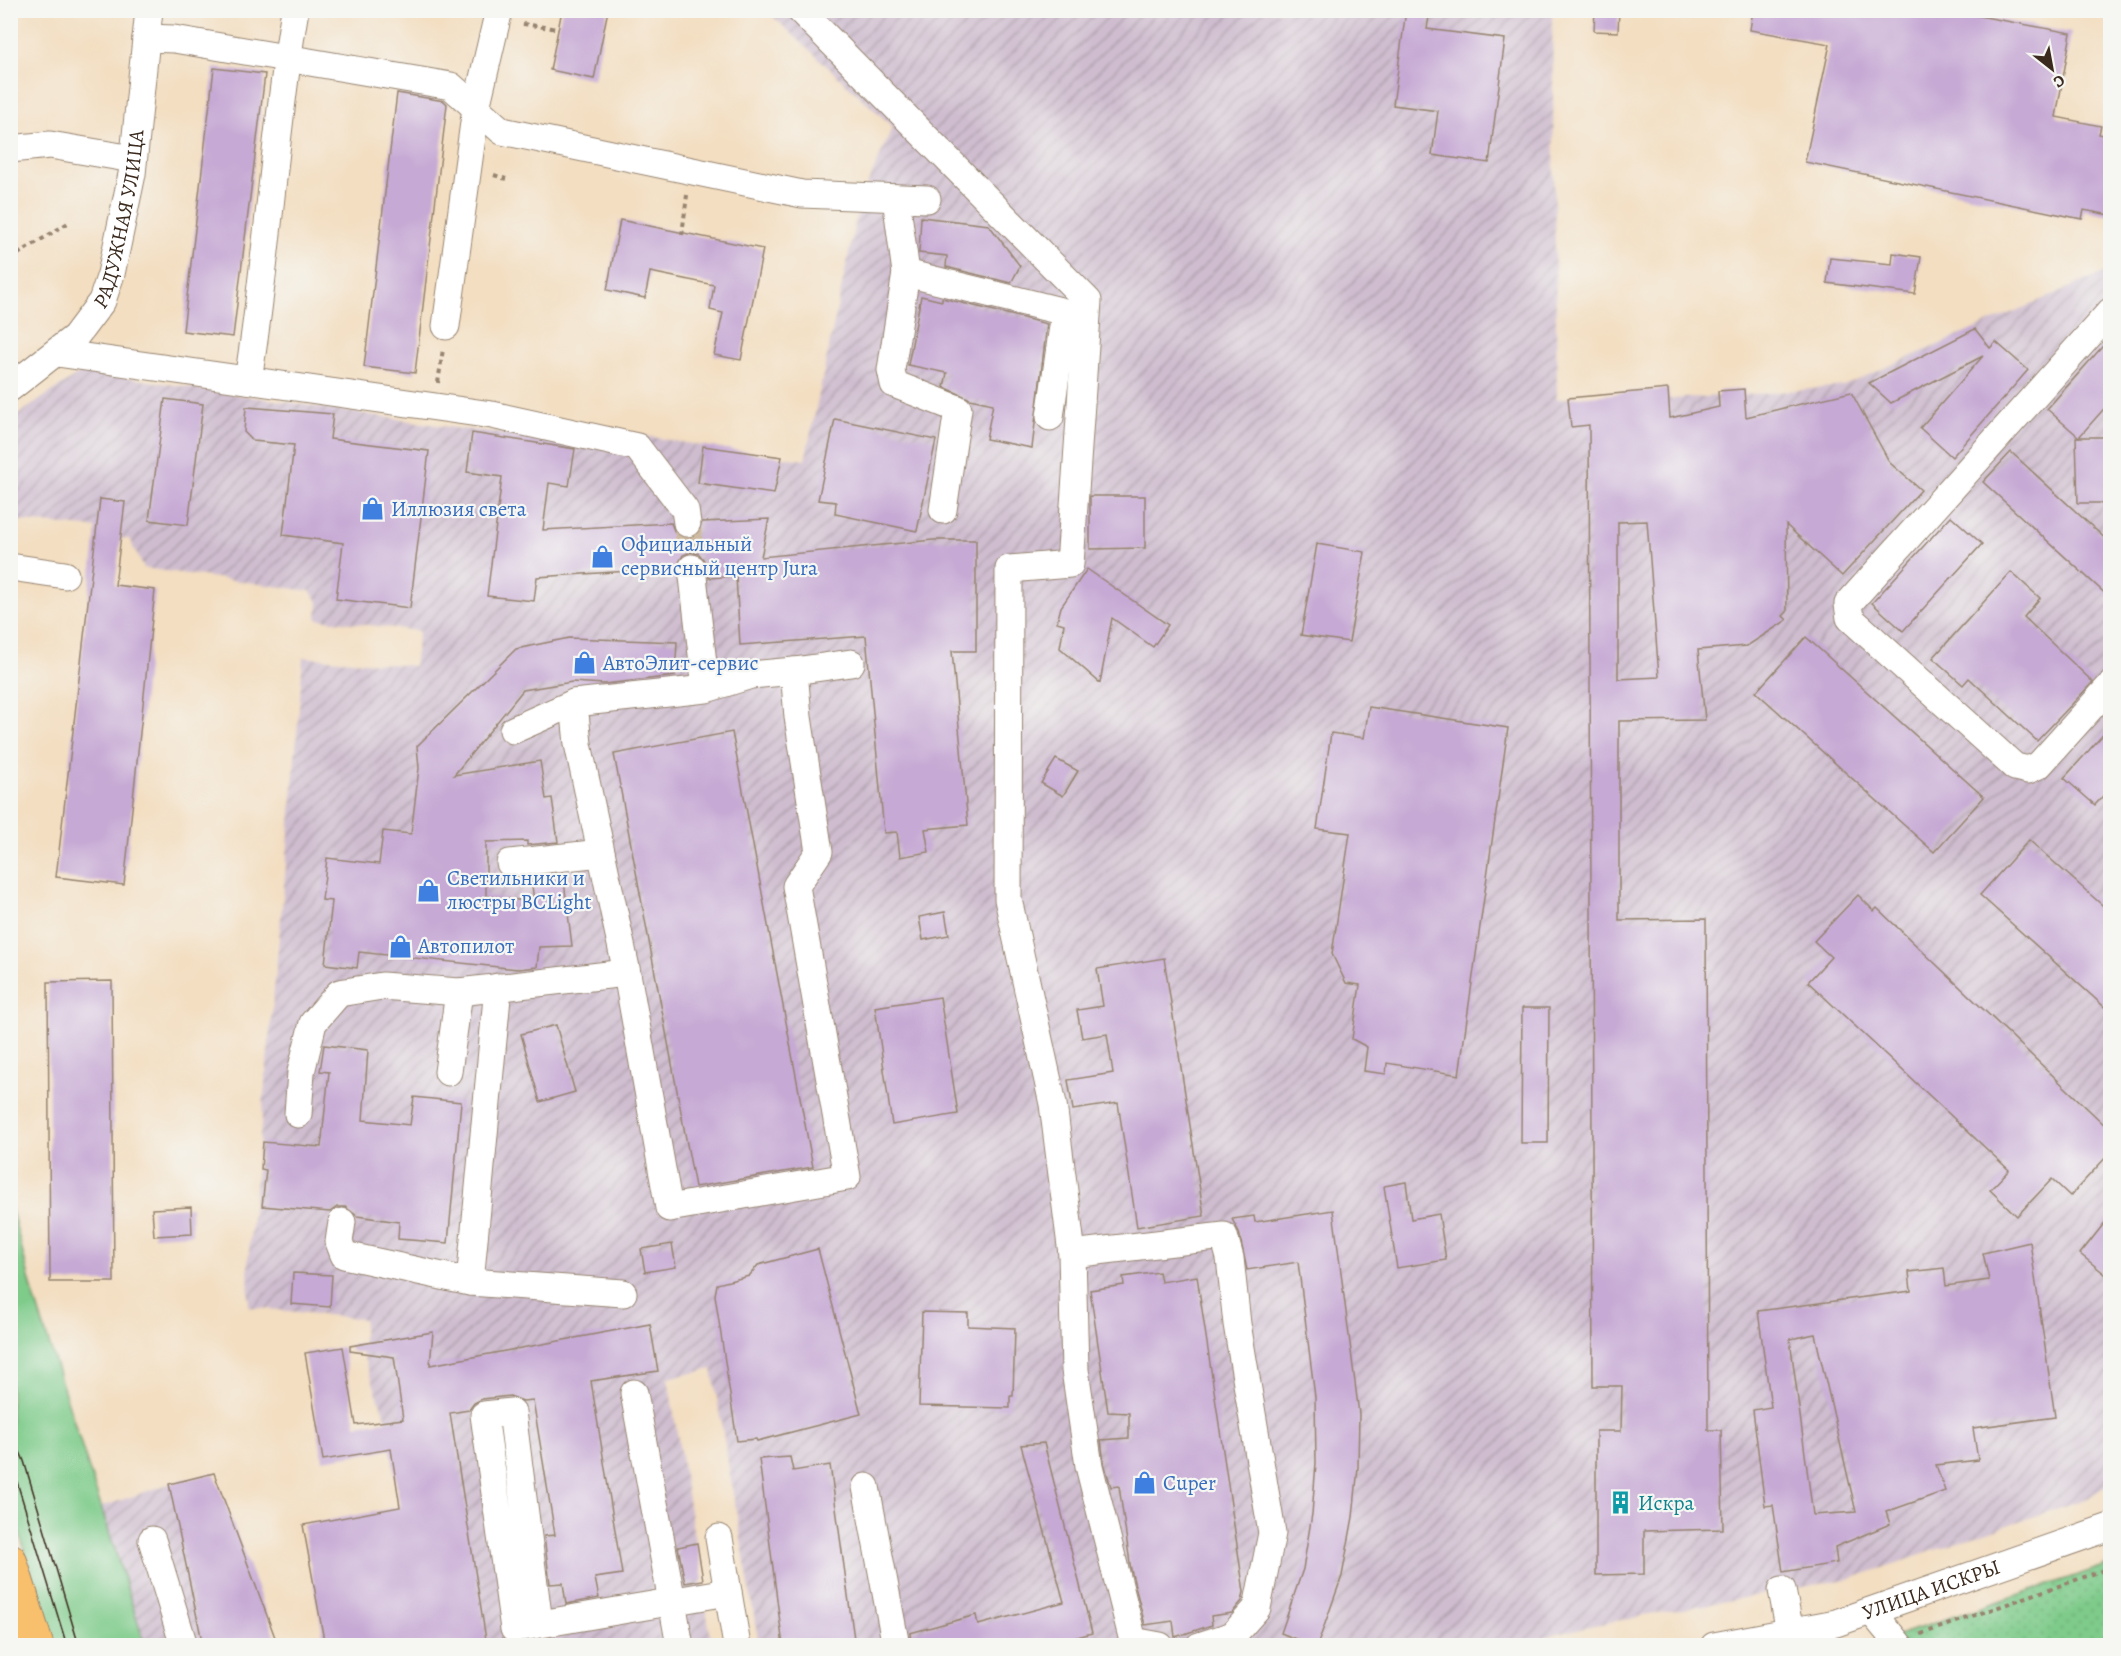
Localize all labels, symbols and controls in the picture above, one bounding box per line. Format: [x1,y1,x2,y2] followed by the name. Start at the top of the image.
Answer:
[2022,39,2082,99] north arrow
[2049,69,2069,93] text: С
[87,128,151,314] street label: РАДУЖНАЯ УЛИЦА
[391,495,527,523] place label: Иллюзия света
[360,496,386,522] shop icon: Иллюзия света
[621,530,818,582] place label: Официальный сервисный центр Jura
[590,543,616,569] shop icon: Официальный сервисный центр Jura
[602,649,759,677] place label: АвтоЭлит-сервис
[572,650,598,676] shop icon: АвтоЭлит-сервис
[447,864,591,916] place label: Светильники и люстры BCLight
[416,877,442,903] shop icon: Светильники и люстры BCLight
[417,932,514,960] place label: Автопилот
[387,933,413,959] shop icon: Автопилот
[1163,1469,1216,1497] place label: Cuper
[1132,1470,1158,1496] shop icon: Cuper
[1638,1489,1694,1517] place label: Искра
[1607,1490,1633,1516] building icon: Искра
[1859,1553,2004,1627] street label: УЛИЦА ИСКРЫ

